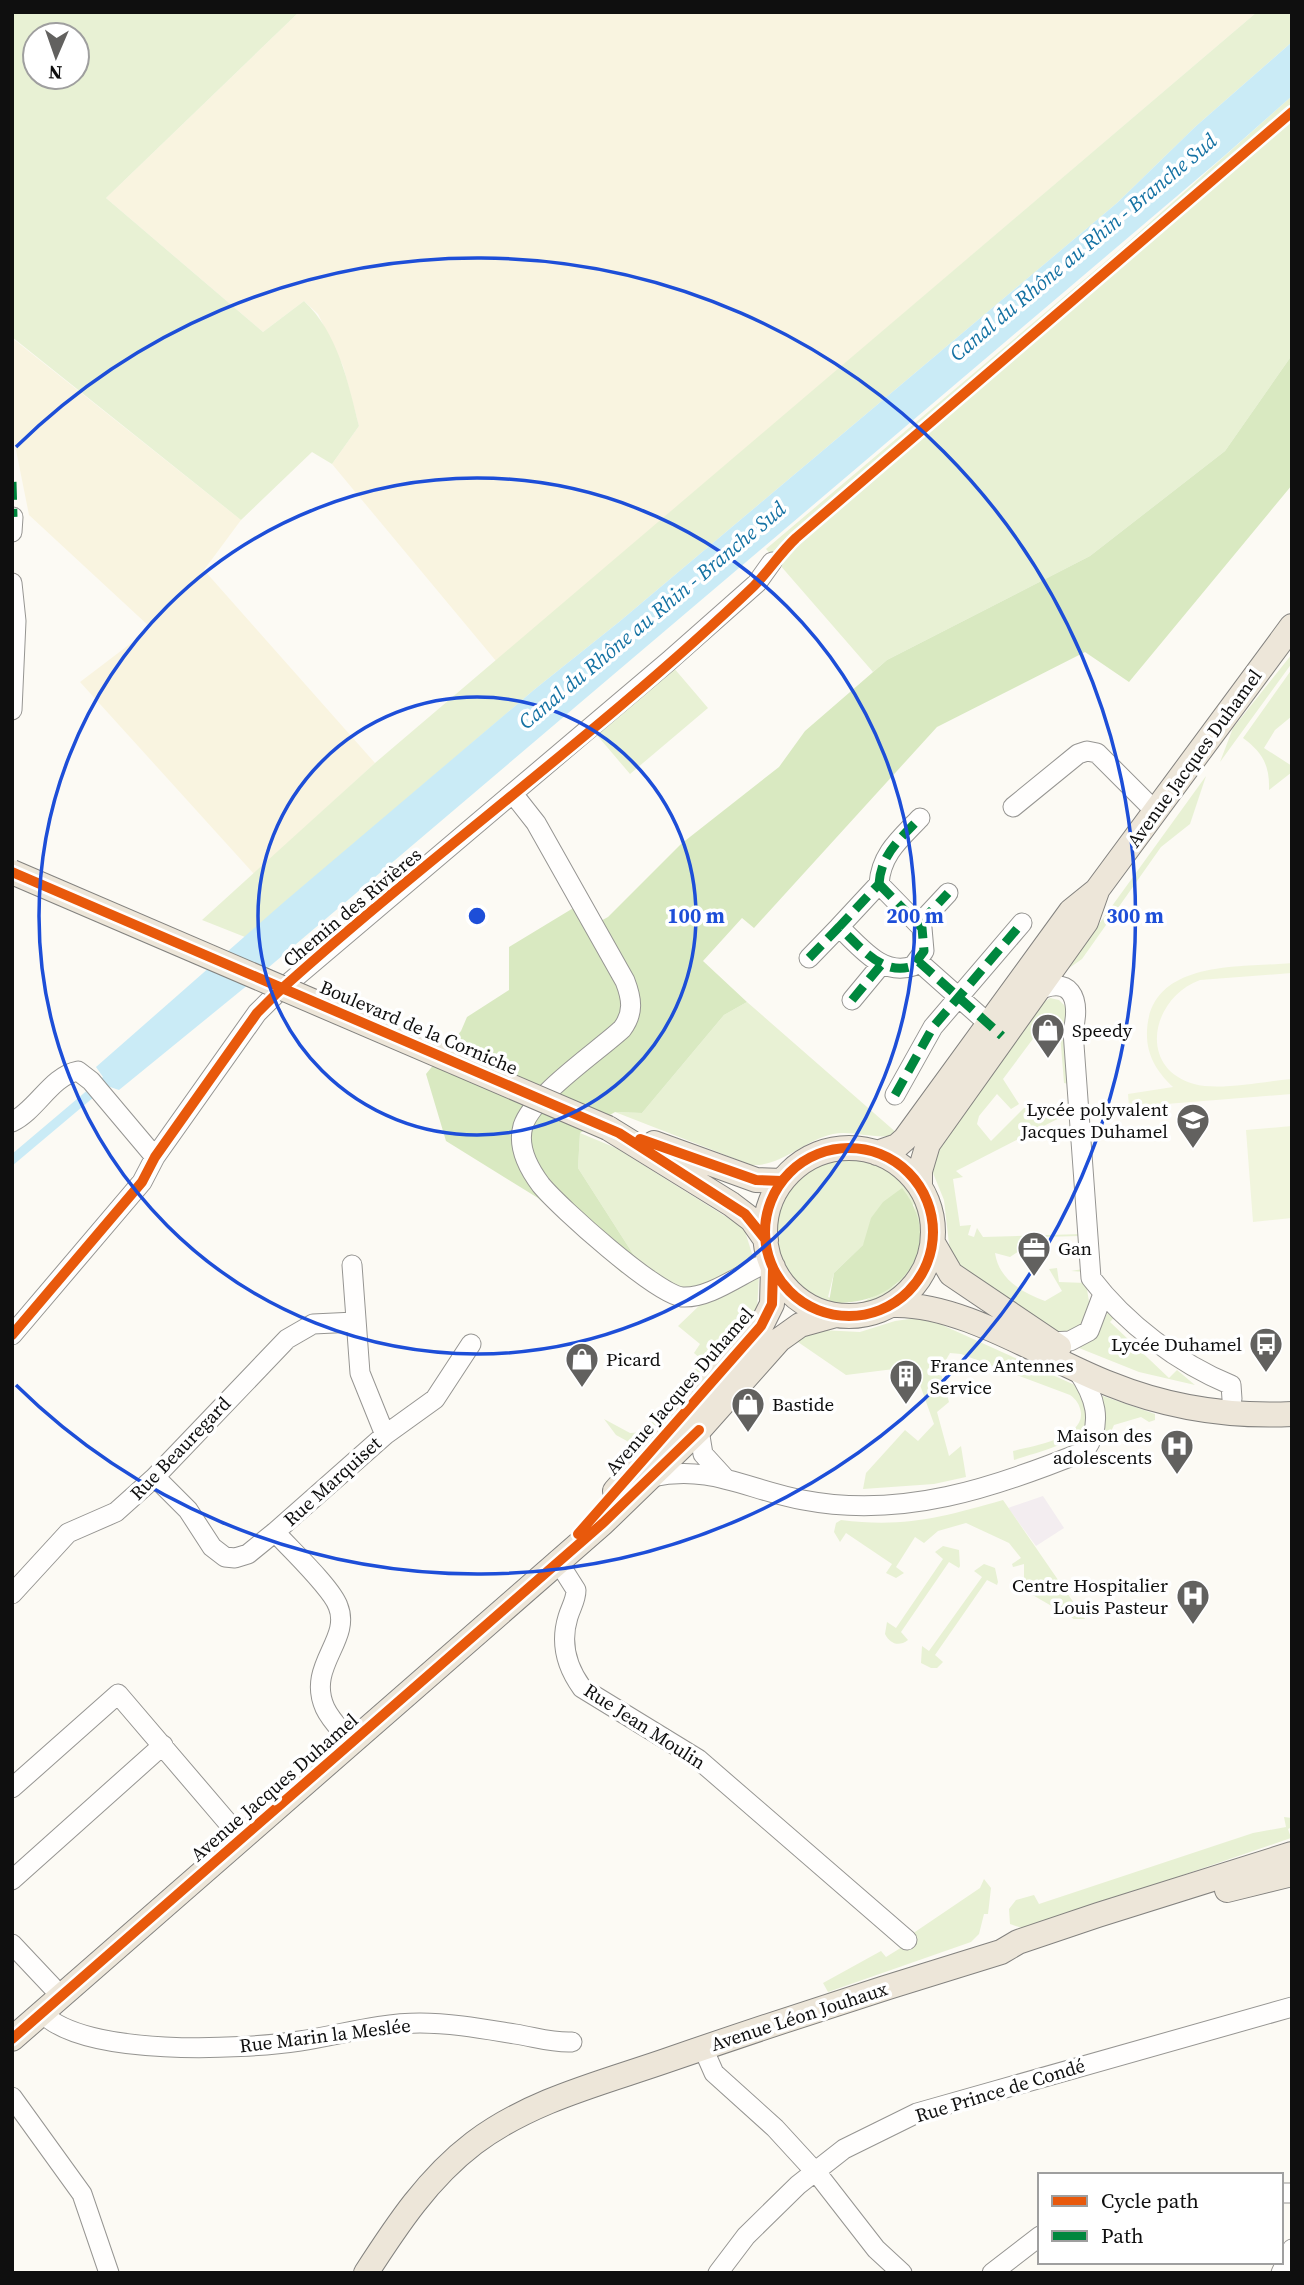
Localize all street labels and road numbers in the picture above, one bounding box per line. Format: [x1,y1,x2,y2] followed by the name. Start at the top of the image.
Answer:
[1121,664,1268,852] street label: Avenue Jacques Duhamel
[277,841,427,973] street label: Chemin des Rivières
[316,973,522,1081] street label: Boulevard de la Corniche
[599,1301,759,1480] street label: Avenue Jacques Duhamel
[124,1390,236,1505] street label: Rue Beauregard
[278,1430,387,1532] street label: Rue Marquiset
[579,1677,711,1775] street label: Rue Jean Moulin
[185,1707,364,1867] street label: Avenue Jacques Duhamel
[707,1975,891,2057] street label: Avenue Léon Jouhaux
[238,2012,412,2058] street label: Rue Marin la Meslée
[912,2052,1088,2128] street label: Rue Prince de Condé

